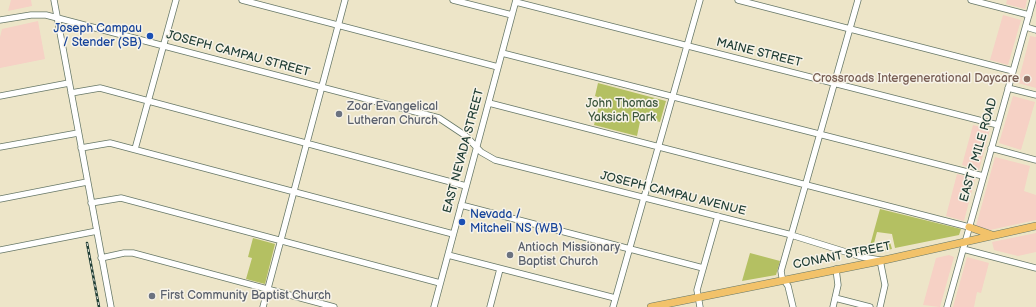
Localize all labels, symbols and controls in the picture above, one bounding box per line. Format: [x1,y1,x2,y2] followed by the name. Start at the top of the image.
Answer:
[54,22,142,50] place label: Joseph Campau / Stender (SB)
[165,28,311,80] street label: JOSEPH CAMPAU STREET
[145,31,155,41] marker: Joseph Campau / Stender (SB)
[715,35,803,71] street label: MAINE STREET
[812,72,1019,86] place label: Crossroads Intergenerational Daycare
[1022,74,1032,84] marker: Crossroads Intergenerational Daycare
[440,87,488,215] street label: EAST NEVADA STREET
[957,96,1001,204] street label: EAST 7 MILE ROAD
[586,97,658,125] park label: John Thomas Yaksich Park
[347,100,438,128] place label: Zoar Evangelical Lutheran Church
[334,109,344,119] marker: Zoar Evangelical Lutheran Church
[599,169,747,219] street label: JOSEPH CAMPAU AVENUE
[470,208,563,236] place label: Nevada / Mitchell NS (WB)
[457,217,467,227] marker: Nevada / Mitchell NS (WB)
[792,239,892,273] street label: CONANT STREET
[518,241,620,269] place label: Antioch Missionary Baptist Church
[505,250,515,260] marker: Antioch Missionary Baptist Church
[160,289,331,303] place label: First Community Baptist Church
[147,291,157,301] marker: First Community Baptist Church

